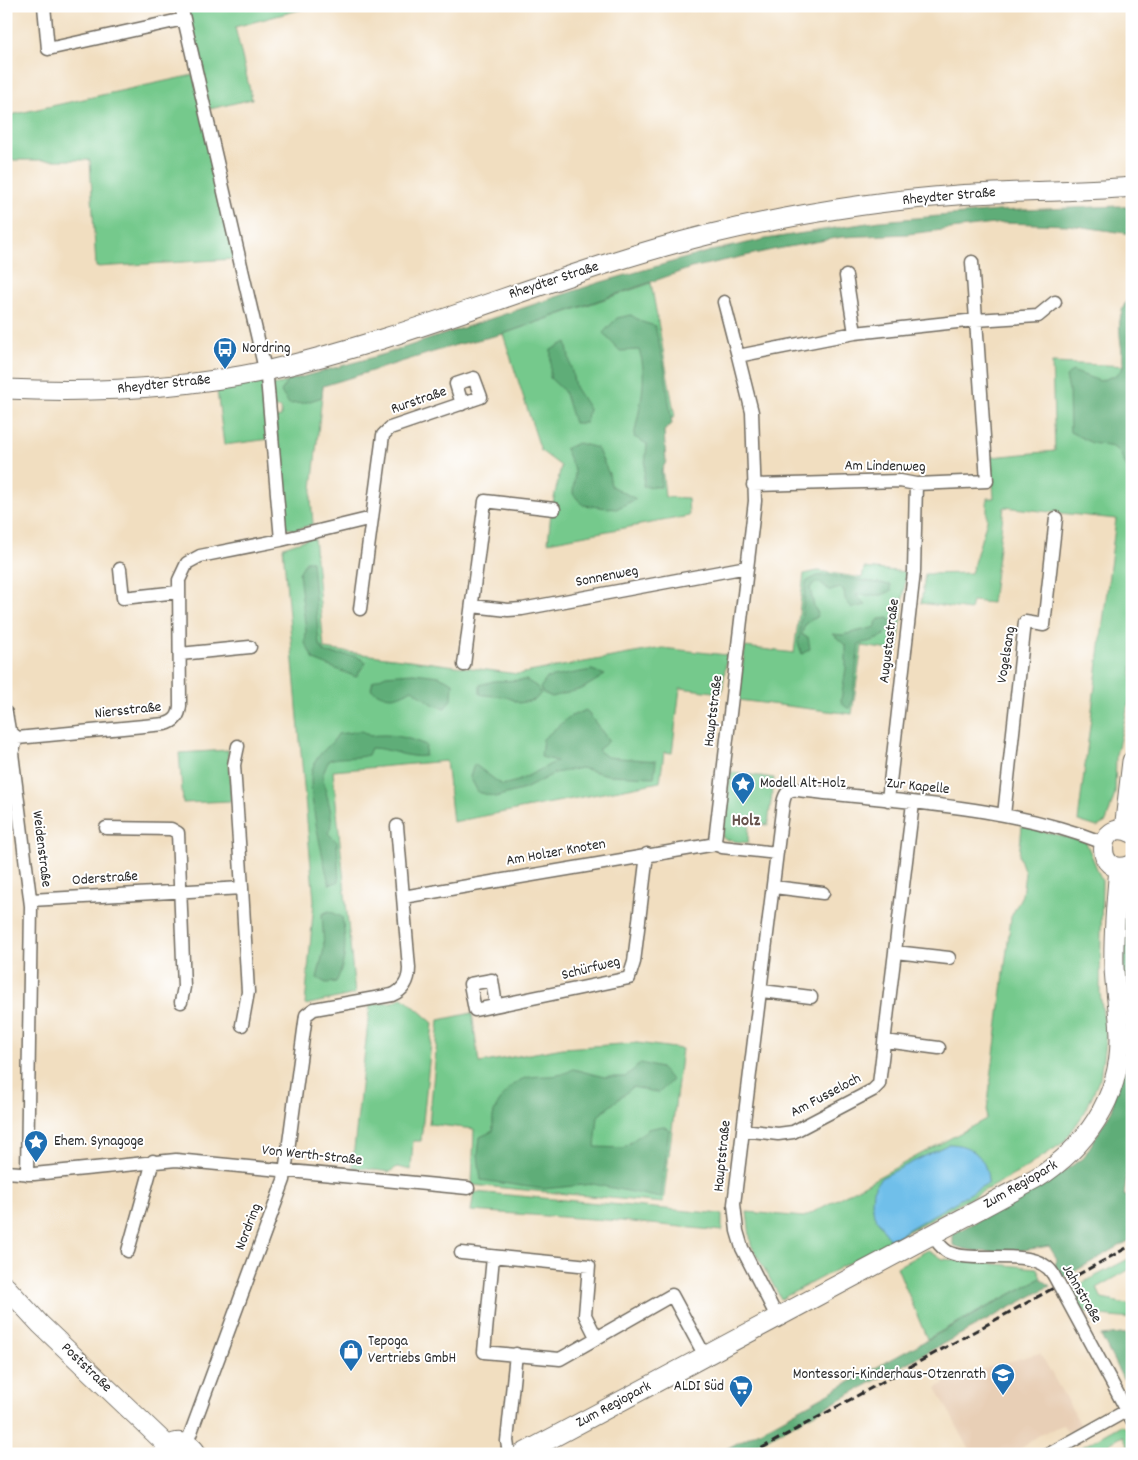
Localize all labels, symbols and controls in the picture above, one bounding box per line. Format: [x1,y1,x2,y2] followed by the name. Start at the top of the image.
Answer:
[901,182,997,212] street label: Rheydter Straße
[506,256,602,306] street label: Rheydter Straße
[212,336,238,370] bus stop icon: Nordring
[242,338,291,360] place label: Nordring
[116,369,212,401] street label: Rheydter Straße
[388,381,450,421] street label: Rurstraße
[844,455,926,479] street label: Am Lindenweg
[574,560,640,594] street label: Sonnenweg
[874,597,906,684] street label: Augustastraße
[992,625,1022,685] street label: Vogelsang
[699,674,729,748] street label: Hauptstraße
[94,697,163,725] street label: Niersstraße
[730,771,756,805] place icon: Modell Alt-Holz
[760,773,846,795] place label: Modell Alt-Holz
[885,773,951,801] street label: Zur Kapelle
[732,809,760,834] district label: Holz
[25,810,57,889] street label: Weidenstraße
[504,833,608,873] street label: Am Holzer Knoten
[71,866,139,892] street label: Oderstraße
[559,951,623,987] street label: Schürfweg
[787,1068,865,1124] street label: Am Fusseloch
[708,1119,738,1193] street label: Hauptstraße
[23,1129,49,1163] place icon: Ehem. Synagoge
[54,1131,144,1153] place label: Ehem. Synagoge
[261,1140,364,1172] street label: Von Werth-Straße
[980,1155,1062,1215] street label: Zum Regiopark
[230,1200,268,1254] street label: Nordring
[1055,1261,1107,1328] street label: Jahnstraße
[368,1331,456,1370] place label: Tepoga Vertriebs GmbH
[56,1338,117,1398] street label: Poststraße
[338,1338,364,1372] shop icon: Tepoga Vertriebs GmbH
[990,1362,1016,1396] school or university icon: Montessori-Kinderhaus-Otzenrath
[793,1364,986,1386] place label: Montessori-Kinderhaus-Otzenrath
[728,1374,754,1408] supermarket icon: ALDI Süd
[572,1376,656,1434] street label: Zum Regiopark
[674,1376,724,1398] place label: ALDI Süd

